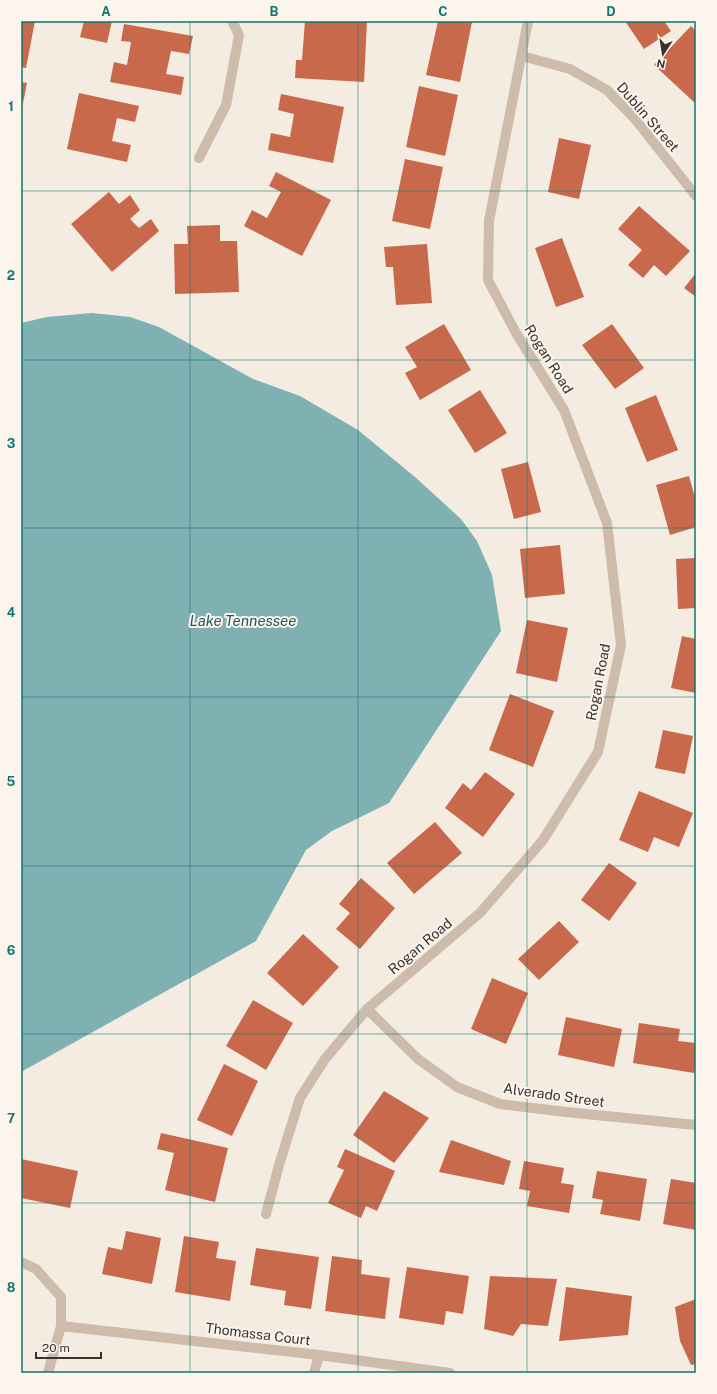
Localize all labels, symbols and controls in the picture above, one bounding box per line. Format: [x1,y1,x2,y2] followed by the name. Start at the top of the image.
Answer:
[101,4,111,19] text: A
[270,4,279,19] text: B
[438,4,448,19] text: C
[606,4,616,19] text: D
[643,34,683,74] north arrow
[655,57,666,71] text: N
[614,79,682,155] street label: Dublin Street
[8,99,14,114] text: 1
[7,268,15,283] text: 2
[522,322,576,396] street label: Rogan Road
[7,436,16,451] text: 3
[7,605,16,620] text: 4
[190,612,296,629] water label: Lake Tennessee
[583,642,613,722] street label: Rogan Road
[7,774,16,789] text: 5
[385,915,455,977] street label: Rogan Road
[7,943,16,958] text: 6
[502,1080,606,1110] street label: Alverado Street
[7,1111,15,1126] text: 7
[7,1280,16,1295] text: 8
[205,1320,311,1348] street label: Thomassa Court
[36,1334,101,1360] scale bar
[42,1341,70,1355] text: 20 m

